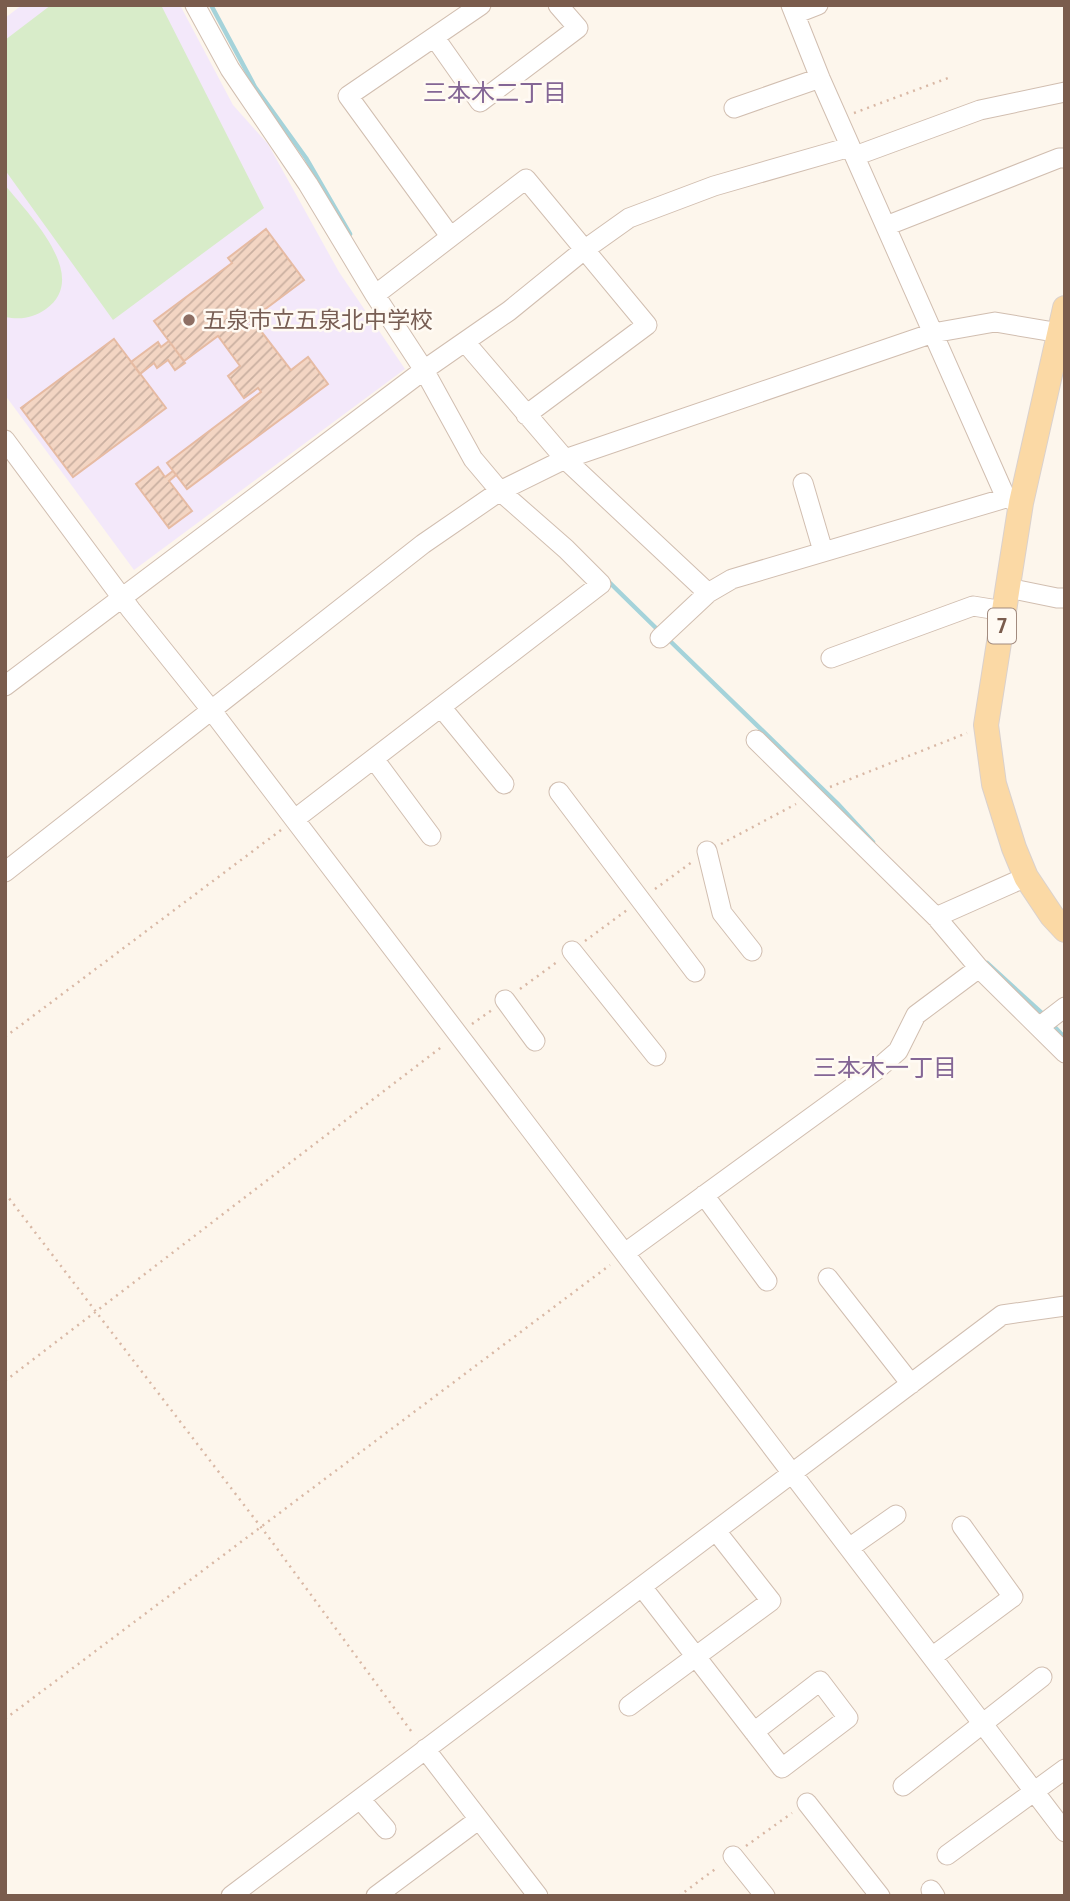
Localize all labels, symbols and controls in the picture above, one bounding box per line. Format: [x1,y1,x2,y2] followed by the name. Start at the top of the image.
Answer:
[423,79,567,107] district label: 三本木二丁目
[203,307,433,334] place label: 五泉市立五泉北中学校
[181,312,197,328] marker: 五泉市立五泉北中学校
[988,608,1016,644] road number: 7
[813,1054,957,1082] district label: 三本木一丁目

